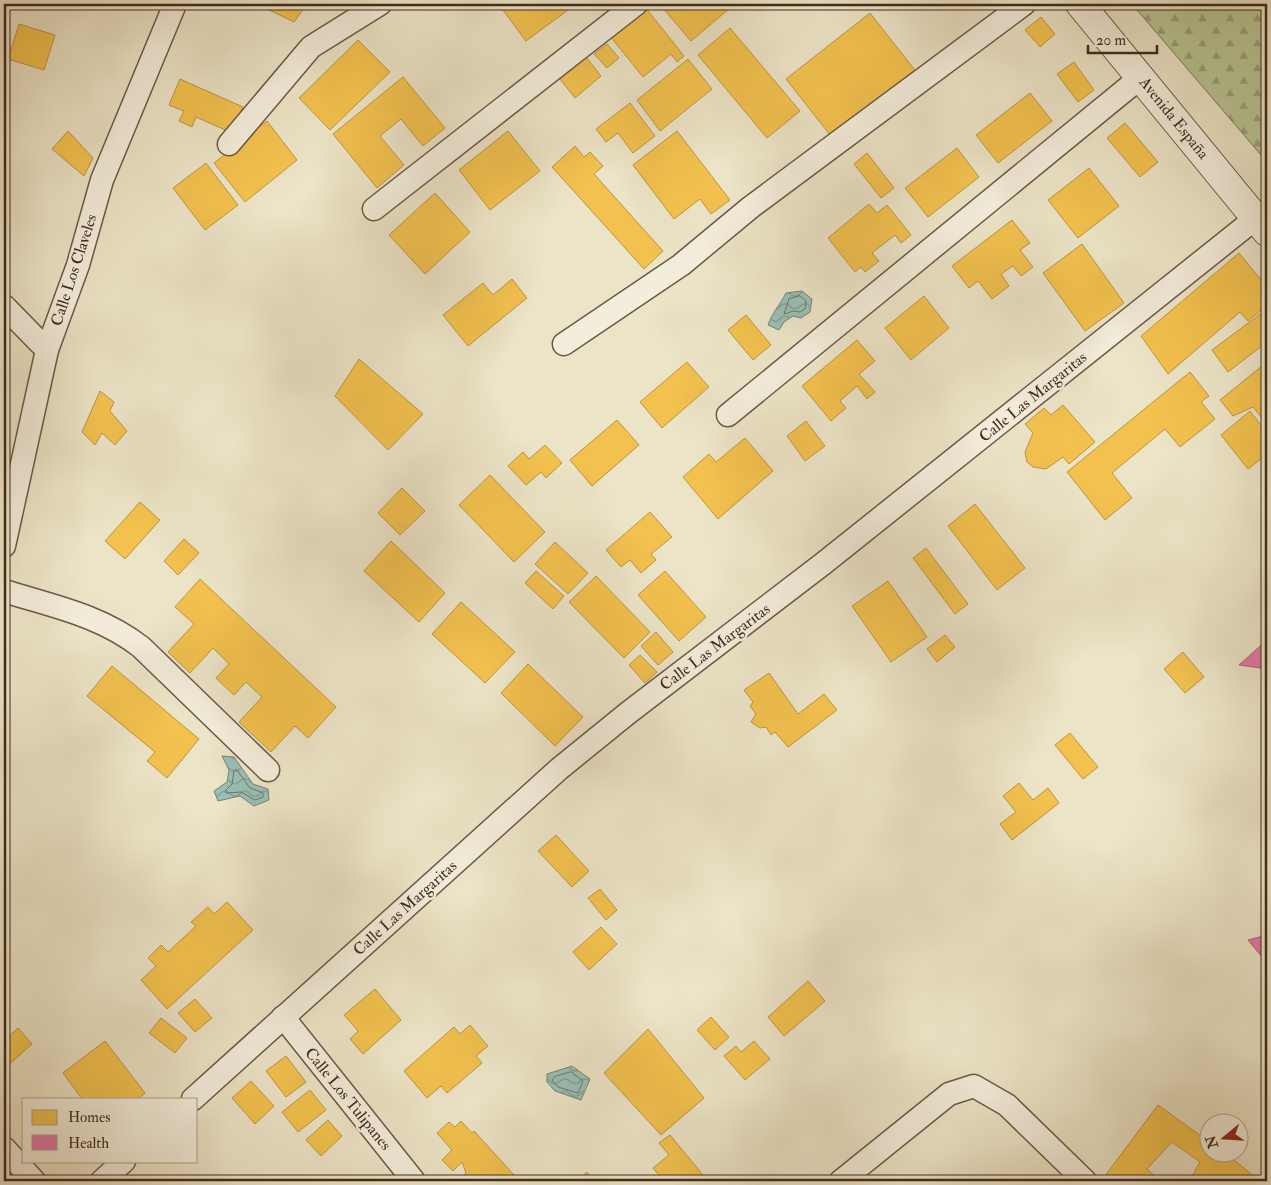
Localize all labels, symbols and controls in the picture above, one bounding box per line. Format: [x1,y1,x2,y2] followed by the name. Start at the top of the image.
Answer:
[1088,22,1157,54] scale bar
[1096,31,1126,50] text: 20 m
[1133,72,1213,164] street label: Avenida España
[46,212,102,328] street label: Calle Los Claveles
[975,347,1091,447] street label: Calle Las Margaritas
[656,599,774,695] street label: Calle Las Margaritas
[349,856,461,960] street label: Calle Las Margaritas
[300,1044,396,1155] street label: Calle Los Tulipanes
[22,1098,198,1162] legend
[68,1108,110,1127] text: Homes
[1198,1112,1248,1162] north arrow
[1202,1133,1222,1151] text: N
[68,1134,109,1153] text: Health

